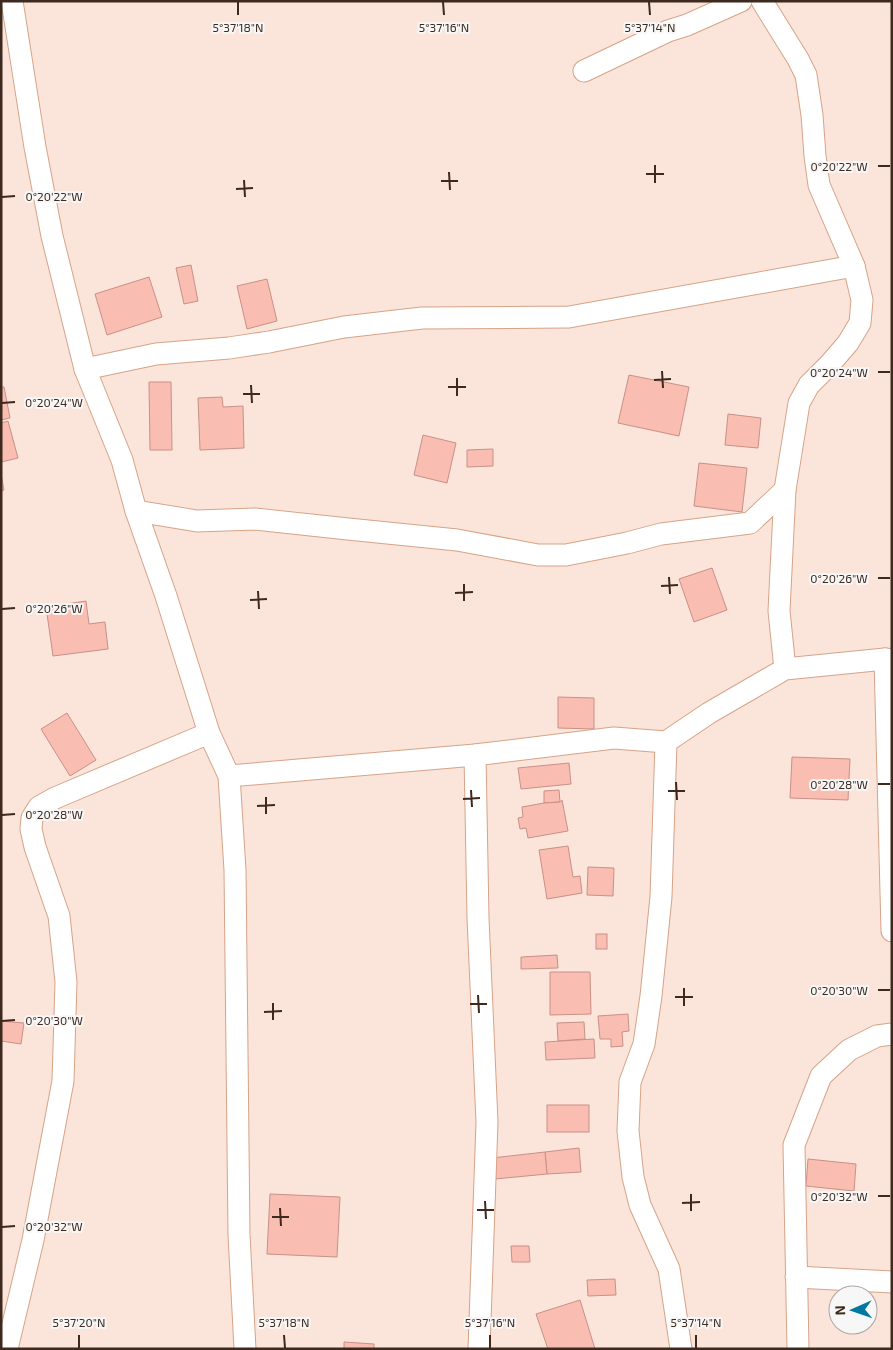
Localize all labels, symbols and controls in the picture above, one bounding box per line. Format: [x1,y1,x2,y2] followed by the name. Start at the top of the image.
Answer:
[213,20,263,34] text: 5°37'18"N
[419,20,469,34] text: 5°37'16"N
[625,20,675,34] text: 5°37'14"N
[810,159,868,173] text: 0°20'22"W
[25,189,83,203] text: 0°20'22"W
[810,365,868,379] text: 0°20'24"W
[25,395,83,409] text: 0°20'24"W
[810,571,868,585] text: 0°20'26"W
[25,601,83,615] text: 0°20'26"W
[810,777,868,791] text: 0°20'28"W
[25,807,83,821] text: 0°20'28"W
[810,983,868,997] text: 0°20'30"W
[25,1013,83,1027] text: 0°20'30"W
[810,1189,868,1203] text: 0°20'32"W
[25,1219,83,1233] text: 0°20'32"W
[828,1285,878,1335] north arrow
[831,1305,848,1316] text: N
[53,1315,105,1329] text: 5°37'20"N
[259,1315,309,1329] text: 5°37'18"N
[465,1315,515,1329] text: 5°37'16"N
[671,1315,721,1329] text: 5°37'14"N

